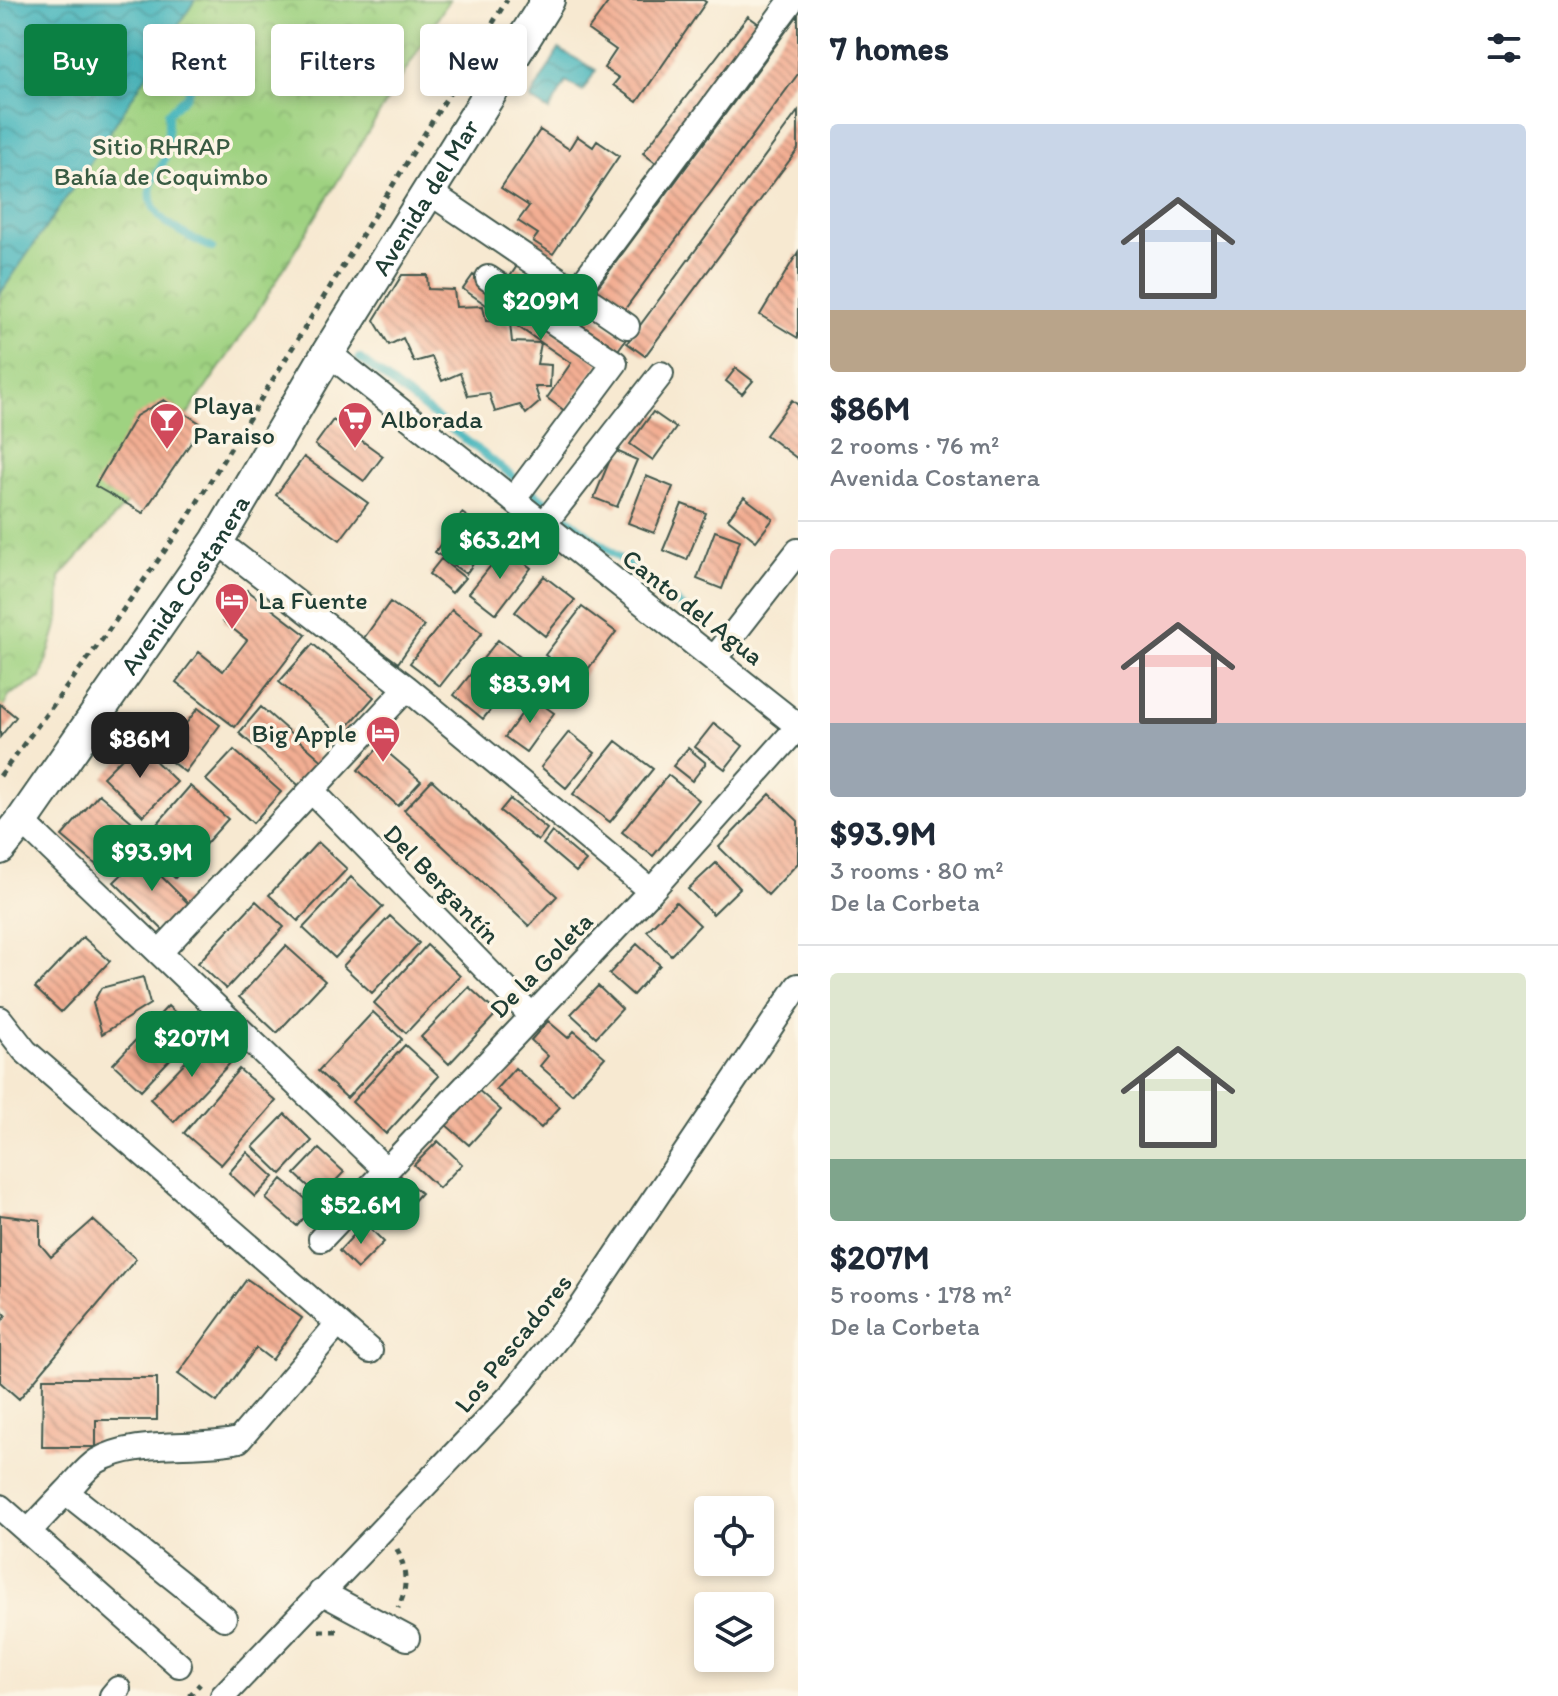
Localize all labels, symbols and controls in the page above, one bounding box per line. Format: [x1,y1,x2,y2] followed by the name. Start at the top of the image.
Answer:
[24,24,127,96] chip: Buy
[143,24,255,96] chip: Rent
[271,24,404,96] chip: Filters
[420,24,527,96] chip: New
[1482,26,1526,70] icon: filters
[830,28,949,69] text: 7 homes
[364,113,486,281] street label: Avenida del Mar
[54,130,268,192] park label: Sitio RHRAP Bahía de Coquimbo
[1106,176,1250,320] icon: home
[485,274,597,342] pin: $209M
[503,284,579,316] text: $209M
[830,388,911,429] text: $86M
[193,389,275,451] place label: Playa Paraiso
[336,400,374,450] supermarket icon: Alborada
[148,401,186,451] bar icon: Playa Paraiso
[381,403,483,435] place label: Alborada
[830,429,999,461] text: 2 rooms · 76 m²
[830,461,1040,493] text: Avenida Costanera
[113,489,257,681] street label: Avenida Costanera
[435,513,565,581] pin: $63.2M
[459,523,541,555] text: $63.2M
[616,542,770,672] street label: Canto del Agua
[213,581,251,631] hotel icon: La Fuente
[258,584,368,616] place label: La Fuente
[1106,601,1250,745] icon: home
[465,657,595,725] pin: $83.9M
[489,667,571,699] text: $83.9M
[93,712,187,780] pin: $86M
[364,714,402,764] hotel icon: Big Apple
[251,717,357,749] place label: Big Apple
[109,722,171,754] text: $86M
[830,813,936,854] text: $93.9M
[377,817,507,951] street label: Del Bergantín
[87,825,217,893] pin: $93.9M
[111,835,193,867] text: $93.9M
[830,854,1004,886] text: 3 rooms · 80 m²
[830,886,980,918] text: De la Corbeta
[483,905,600,1025] street label: De la Goleta
[136,1011,248,1079] pin: $207M
[154,1021,230,1053] text: $207M
[1106,1025,1250,1169] icon: home
[296,1178,426,1246] pin: $52.6M
[320,1188,402,1220] text: $52.6M
[830,1237,930,1278] text: $207M
[447,1267,579,1419] street label: Los Pescadores
[830,1278,1012,1310] text: 5 rooms · 178 m²
[830,1310,980,1342] text: De la Corbeta
[694,1496,774,1672] map controls
[694,1496,774,1576] button: locate
[694,1592,774,1672] button: layers

